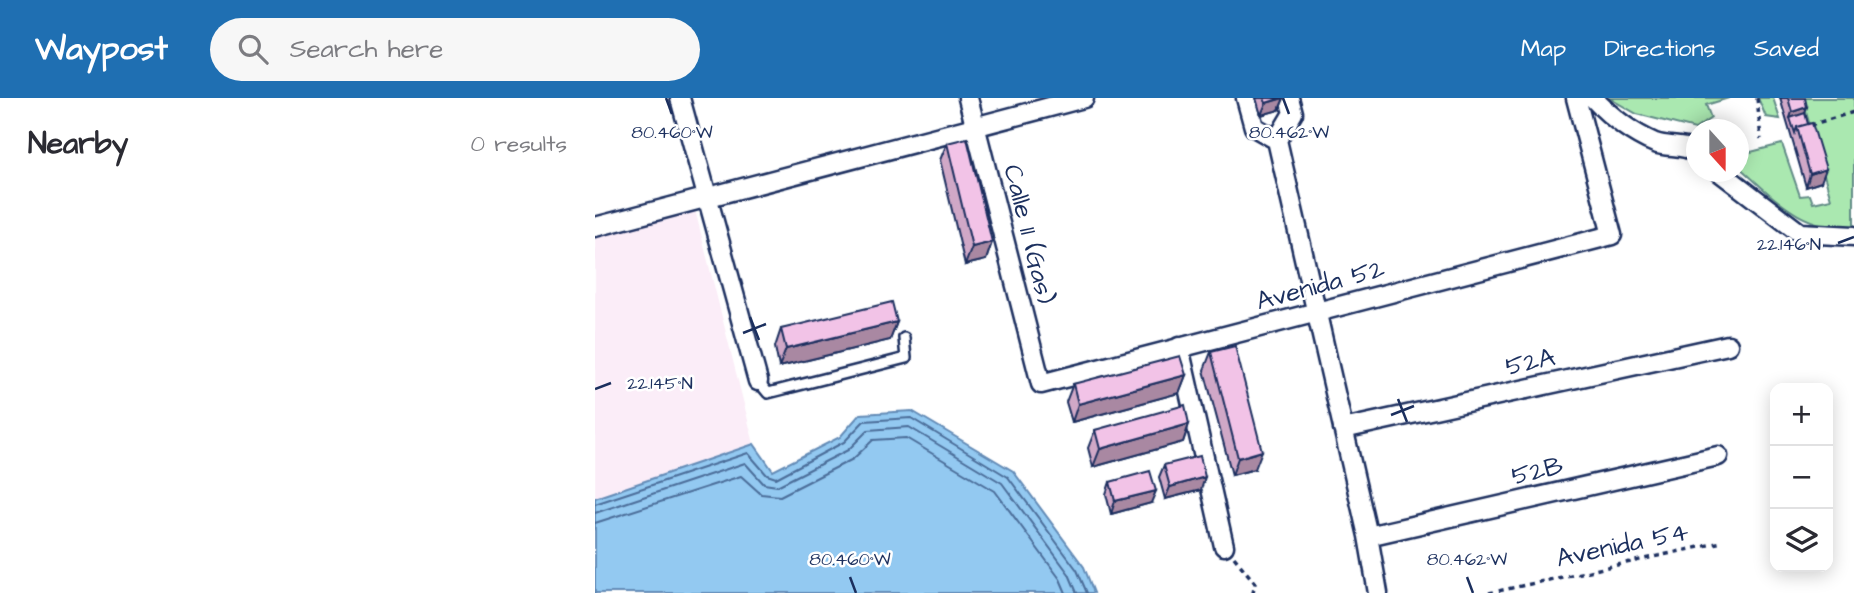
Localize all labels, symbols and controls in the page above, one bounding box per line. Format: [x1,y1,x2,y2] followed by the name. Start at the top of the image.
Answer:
[210,18,700,81] search box
[35,26,168,72] text: Waypost
[234,30,272,68] icon: search
[290,31,443,67] text: Search here
[1521,32,1566,66] text: Map
[1604,32,1716,66] text: Directions
[1754,32,1819,66] text: Saved
[1686,119,1749,182] north arrow
[631,120,713,145] text: 80.460°W
[1249,120,1329,145] text: 80.462°W
[28,123,128,165] text: Nearby
[470,128,567,160] text: 0 results
[994,161,1064,308] street label: Calle 11 (Gas)
[1757,232,1821,257] text: 22.146°N
[1252,251,1388,319] street label: Avenida 52
[1502,339,1559,385] street label: 52A
[627,371,693,396] text: 22.145°N
[1770,383,1833,572] map controls
[1770,383,1833,446] button: +
[1770,446,1833,509] button: −
[1508,448,1567,494] street label: 52B
[1770,509,1833,572] button: layers
[1553,513,1692,577] street label: Avenida 54
[809,547,891,572] text: 80.460°W
[1427,547,1507,572] text: 80.462°W

